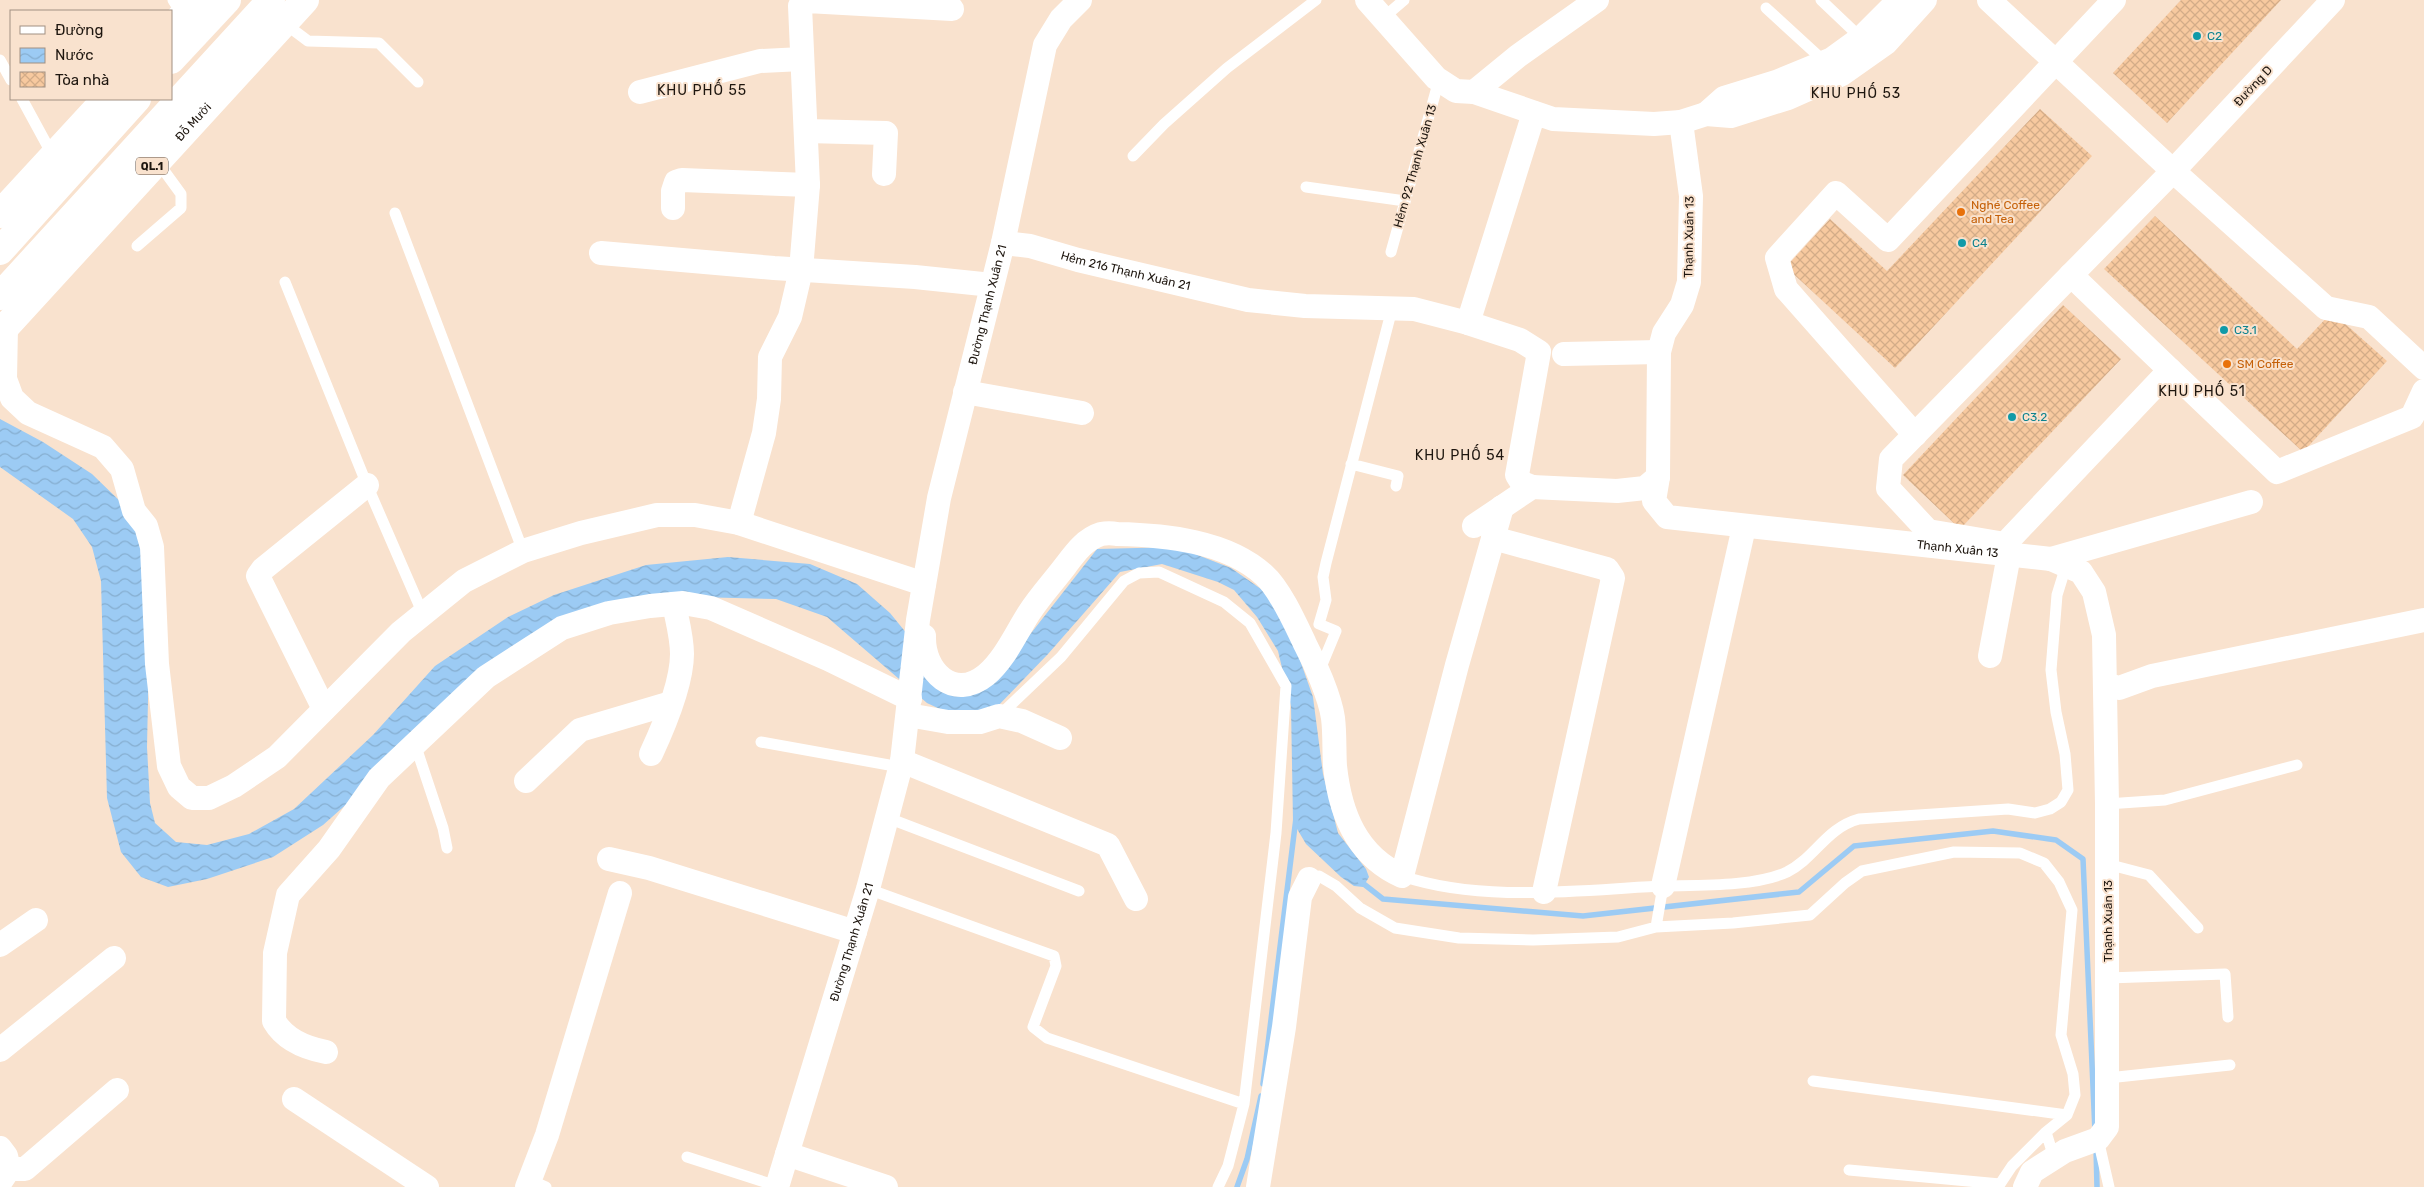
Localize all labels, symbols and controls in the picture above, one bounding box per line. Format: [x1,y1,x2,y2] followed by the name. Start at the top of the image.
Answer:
[10,10,172,100] legend
[55,21,103,39] text: Đường
[2207,29,2222,43] place label: С2
[2191,30,2203,42] marker: С2
[55,46,94,64] text: Nước
[2231,63,2275,109] street label: Đường D
[55,71,109,89] text: Tòa nhà
[657,79,747,99] district label: KHU PHỐ 55
[1811,82,1901,102] district label: KHU PHỐ 53
[172,100,214,144] street label: Đỗ Mười
[1391,103,1439,229] street label: Hẻm 92 Thạnh Xuân 13
[136,158,168,175] road number: QL.1
[1681,196,1697,278] street label: Thạnh Xuân 13
[1971,198,2040,226] place label: Nghé Coffee and Tea
[1955,206,1967,218] marker: Nghé Coffee and Tea
[1972,236,1988,250] place label: C4
[1956,237,1968,249] marker: C4
[966,243,1009,366] street label: Đường Thạnh Xuân 21
[1059,248,1192,293] street label: Hẻm 216 Thạnh Xuân 21
[2234,323,2257,337] place label: С3.1
[2218,324,2230,336] marker: С3.1
[2237,357,2294,371] place label: SM Coffee
[2221,358,2233,370] marker: SM Coffee
[2158,380,2246,400] district label: KHU PHỐ 51
[2022,410,2047,424] place label: C3.2
[2006,411,2018,423] marker: C3.2
[1415,444,1505,464] district label: KHU PHỐ 54
[1916,537,1999,560] street label: Thạnh Xuân 13
[2101,880,2115,962] street label: Thạnh Xuân 13
[827,881,876,1003] street label: Đường Thạnh Xuân 21

